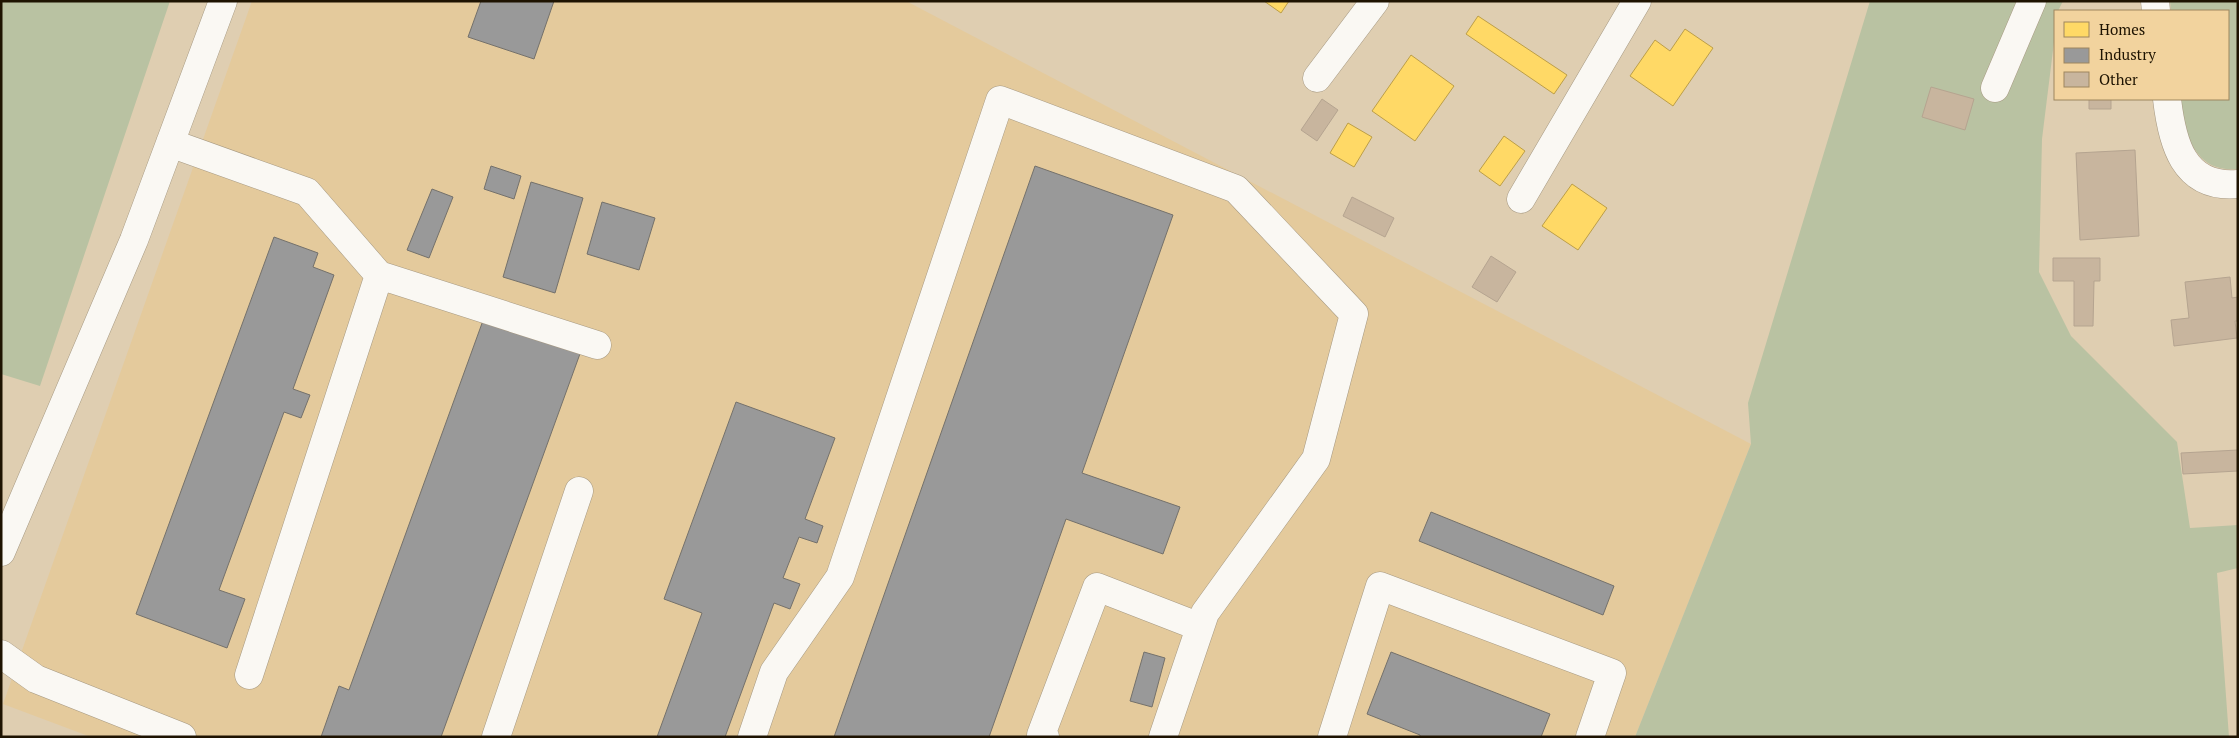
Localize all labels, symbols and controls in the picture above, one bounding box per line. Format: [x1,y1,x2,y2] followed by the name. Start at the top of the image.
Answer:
[2054,10,2229,100] legend
[2099,19,2145,39] text: Homes
[2099,44,2156,64] text: Industry
[2099,69,2138,89] text: Other

